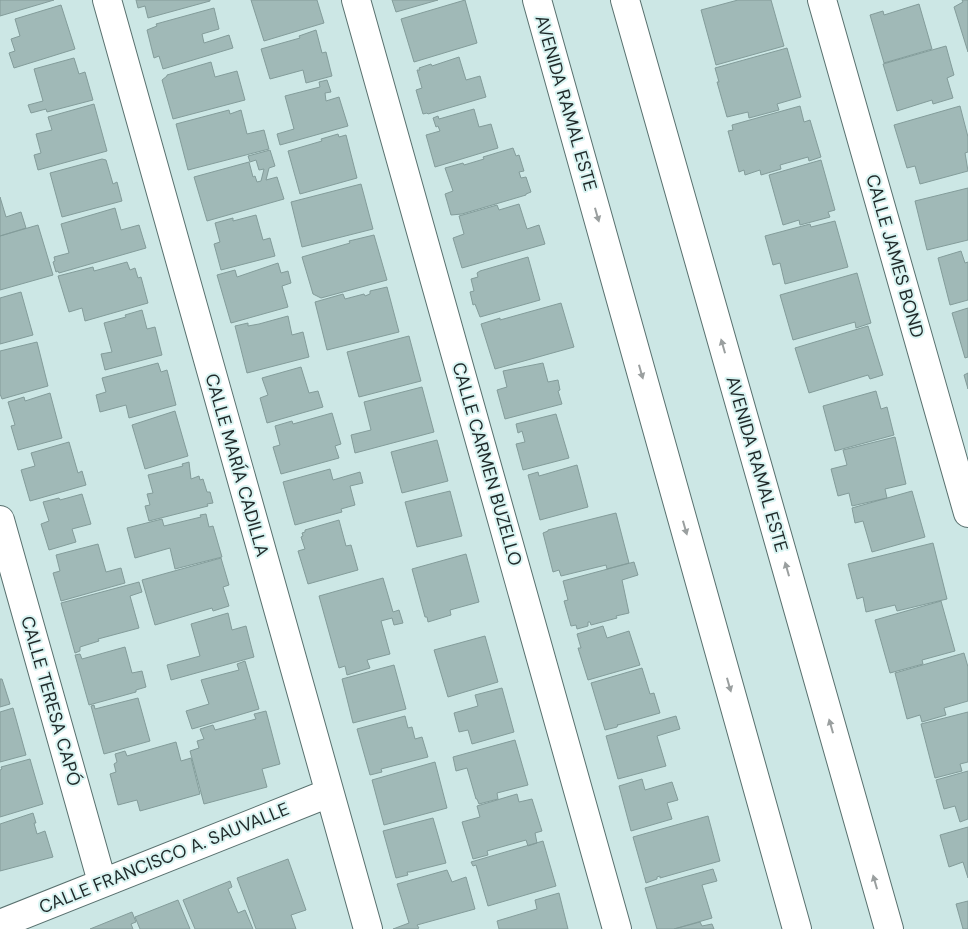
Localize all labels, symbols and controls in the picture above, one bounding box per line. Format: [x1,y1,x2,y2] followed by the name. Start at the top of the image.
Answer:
[529,12,603,194] street label: AVENIDA RAMAL ESTE
[860,171,930,341] street label: CALLE JAMES BOND
[593,208,601,223] one-way arrow
[719,338,727,353] one-way arrow
[446,359,528,569] street label: CALLE CARMEN BUZELLO
[637,364,645,379] one-way arrow
[199,371,275,559] street label: CALLE MARÍA CADILLA
[720,373,794,555] street label: AVENIDA RAMAL ESTE
[681,521,689,536] one-way arrow
[782,562,790,577] one-way arrow
[15,613,87,789] street label: CALLE TERESA CAPÓ
[725,677,733,692] one-way arrow
[827,718,835,733] one-way arrow
[35,797,293,919] street label: CALLE FRANCISCO A. SAUVALLE
[871,875,879,890] one-way arrow

